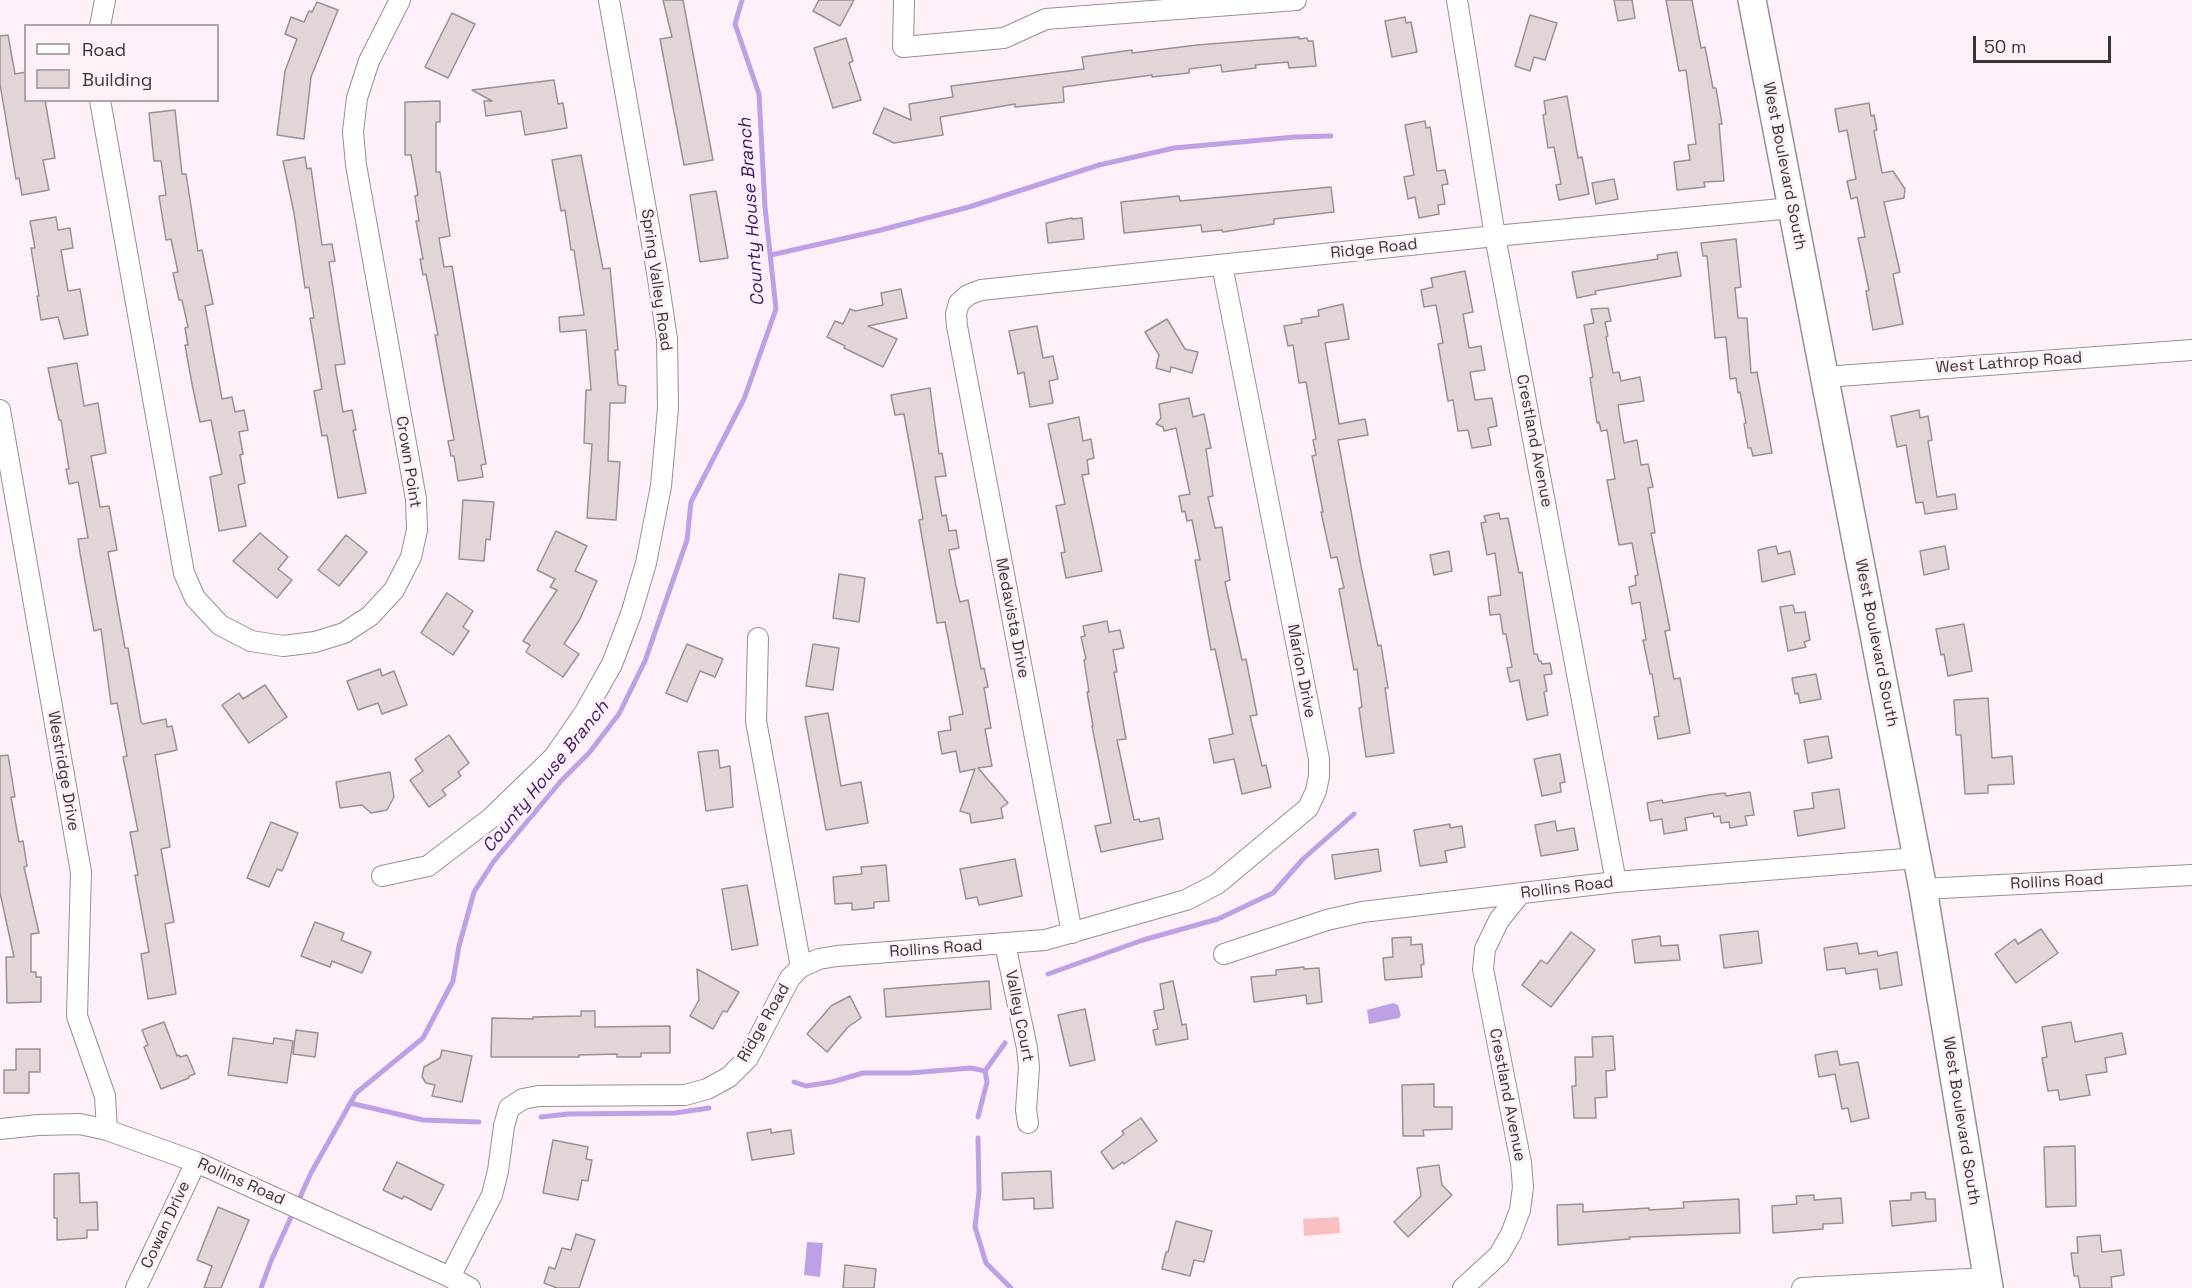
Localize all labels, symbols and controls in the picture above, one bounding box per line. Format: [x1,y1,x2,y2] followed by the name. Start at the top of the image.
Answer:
[24,24,219,102] legend
[1976,24,2114,62] scale bar
[1984,35,2026,58] text: 50 m
[82,38,126,61] text: Road
[82,68,152,91] text: Building
[1758,80,1810,252] street label: West Boulevard South
[735,117,769,307] water label: County House Branch
[637,208,675,352] street label: Spring Valley Road
[1330,235,1418,263] street label: Ridge Road
[1935,348,2083,378] street label: West Lathrop Road
[1512,373,1556,509] street label: Crestland Avenue
[391,415,425,509] street label: Crown Point
[991,556,1033,680] street label: Medavista Drive
[1850,557,1902,729] street label: West Boulevard South
[1283,622,1319,720] street label: Marion Drive
[478,697,614,857] water label: County House Branch
[43,710,83,832] street label: Westridge Drive
[2010,870,2104,894] street label: Rollins Road
[1519,873,1615,903] street label: Rollins Road
[889,936,983,962] street label: Rollins Road
[1001,968,1037,1064] street label: Valley Court
[734,980,794,1066] street label: Ridge Road
[1485,1027,1529,1163] street label: Crestland Avenue
[1938,1035,1984,1207] street label: West Boulevard South
[194,1154,288,1210] street label: Rollins Road
[137,1178,195,1272] street label: Cowan Drive

